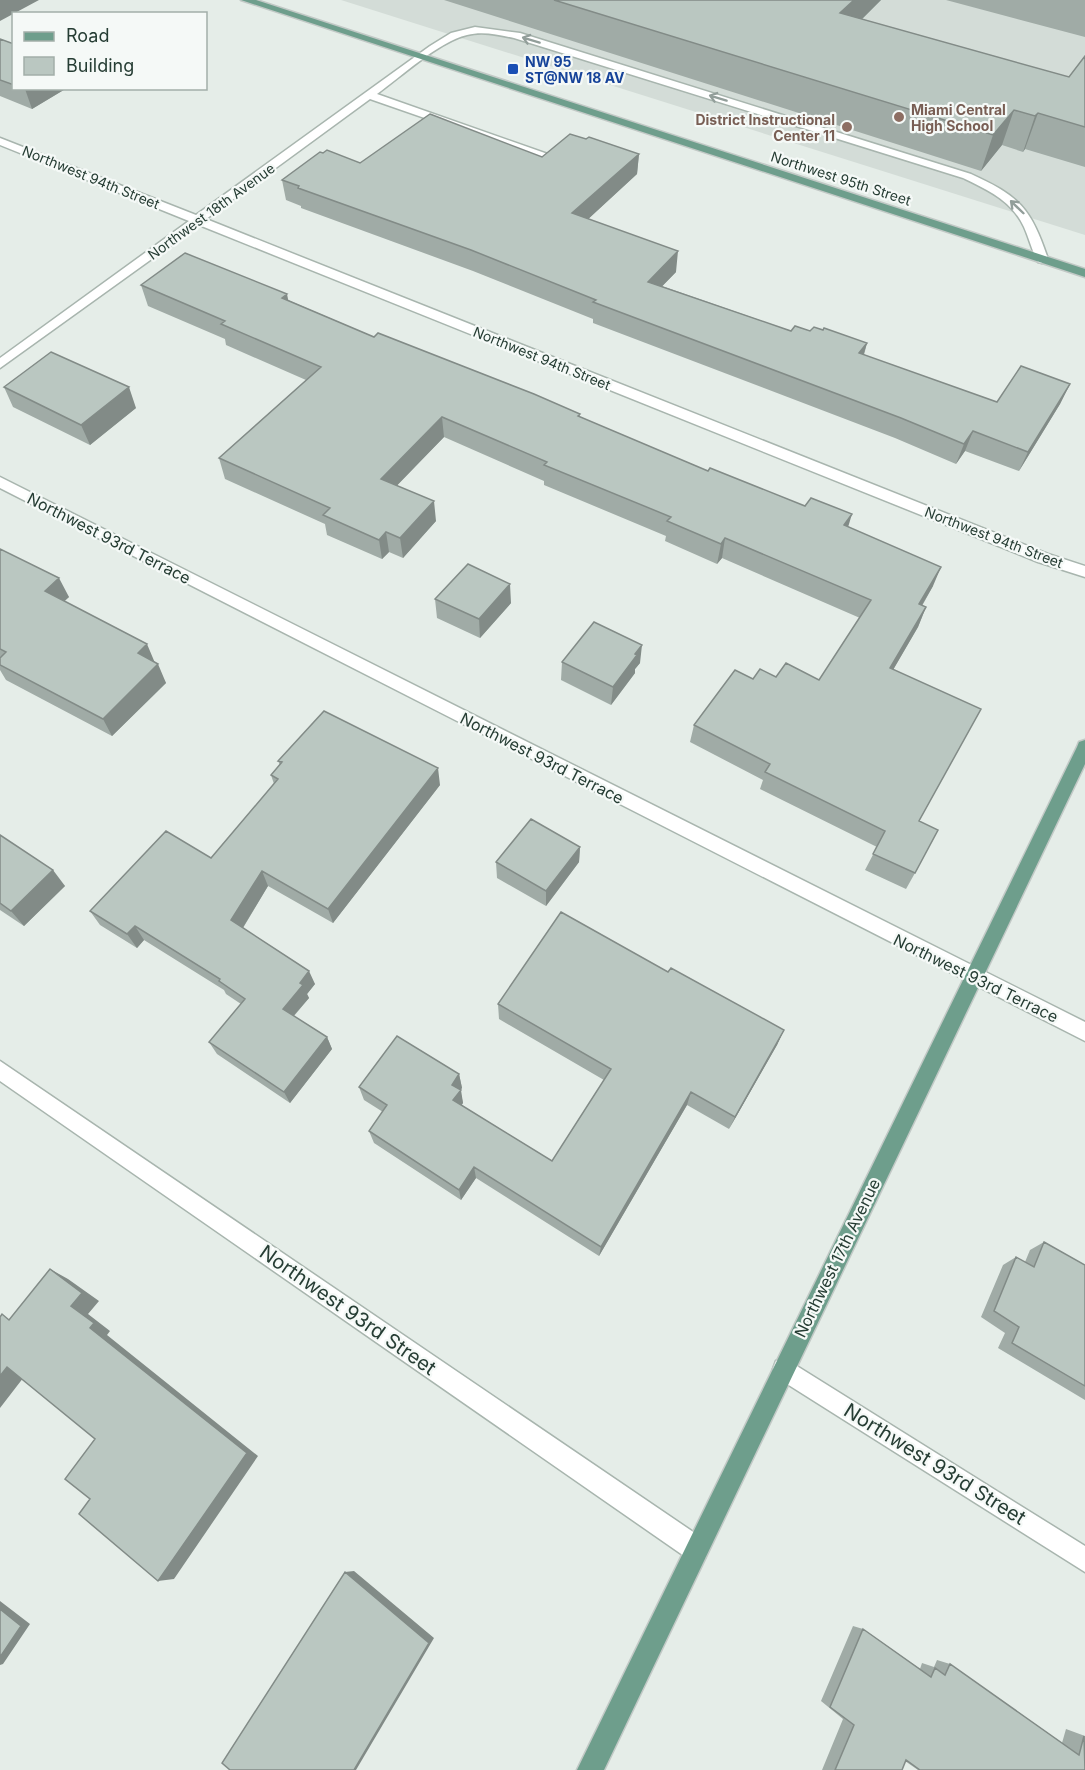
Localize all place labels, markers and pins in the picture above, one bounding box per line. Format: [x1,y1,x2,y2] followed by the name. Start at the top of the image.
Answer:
[525,53,625,86] place label: NW 95 ST@NW 18 AV
[506,62,520,76] marker: NW 95 ST@NW 18 AV
[911,101,1006,134] place label: Miami Central High School
[892,110,906,124] marker: Miami Central High School
[695,111,835,144] place label: District Instructional Center 11
[840,120,854,134] marker: District Instructional Center 11

